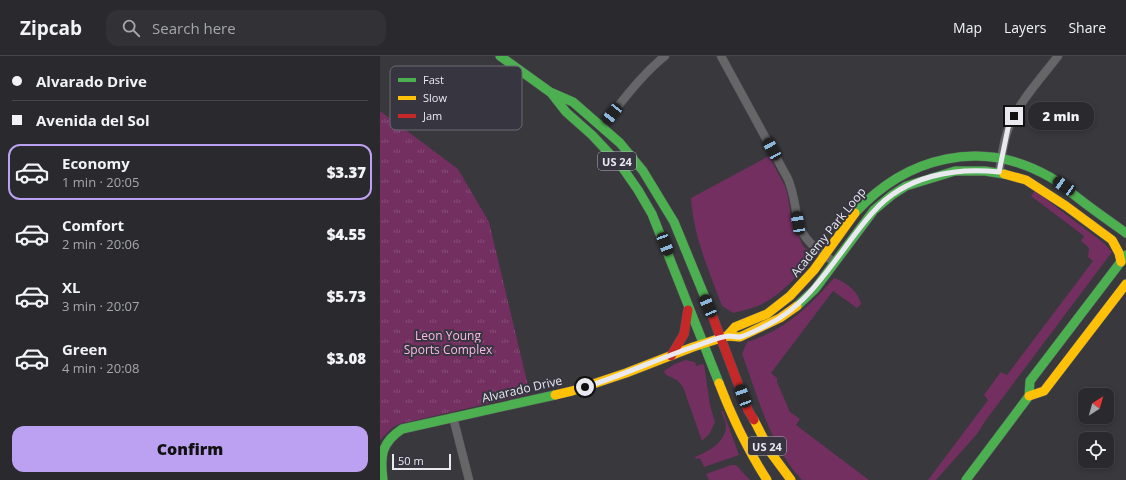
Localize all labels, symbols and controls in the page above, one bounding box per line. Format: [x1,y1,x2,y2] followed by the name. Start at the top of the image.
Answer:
[106,10,386,46] search box
[20,15,82,41] text: Zipcab
[120,17,142,39] icon: search
[152,18,236,38] text: Search here
[953,18,982,37] text: Map
[1004,18,1046,37] text: Layers
[1068,18,1106,37] text: Share
[390,66,522,130] legend
[36,71,147,91] text: Alvarado Drive
[423,72,444,87] text: Fast
[423,90,447,105] text: Slow
[600,101,624,127] car
[1028,102,1094,130] callout: 2 min
[1005,107,1023,125] route end
[1043,107,1079,125] text: 2 min
[422,108,442,123] text: Jam
[36,110,150,130] text: Avenida del Sol
[761,136,783,162] car
[598,152,636,170] road number: US 24
[62,153,130,173] text: Economy
[14,154,50,190] icon: car
[327,162,366,182] text: $3.37
[62,173,139,191] text: 1 min · 20:05
[1051,174,1077,198] car
[787,184,869,280] street label: Academy Park Loop
[790,210,806,236] car
[62,215,124,235] text: Comfort
[14,216,50,252] icon: car
[327,224,366,244] text: $4.55
[655,231,675,257] car
[62,235,139,253] text: 2 min · 20:06
[62,277,80,297] text: XL
[14,278,50,314] icon: car
[327,286,366,306] text: $5.73
[698,293,718,319] car
[62,297,139,315] text: 3 min · 20:07
[404,327,493,358] park label: Leon Young Sports Complex
[62,339,107,359] text: Green
[14,340,50,376] icon: car
[327,348,366,368] text: $3.08
[62,359,139,377] text: 4 min · 20:08
[480,371,564,406] street label: Alvarado Drive
[576,378,594,396] route start
[733,383,753,409] car
[1078,388,1114,424] north arrow
[1078,388,1114,468] map controls
[12,426,368,472] button: Confirm
[1078,432,1114,468] button: locate
[748,437,786,455] road number: US 24
[392,452,451,471] scale bar
[398,453,424,468] text: 50 m

